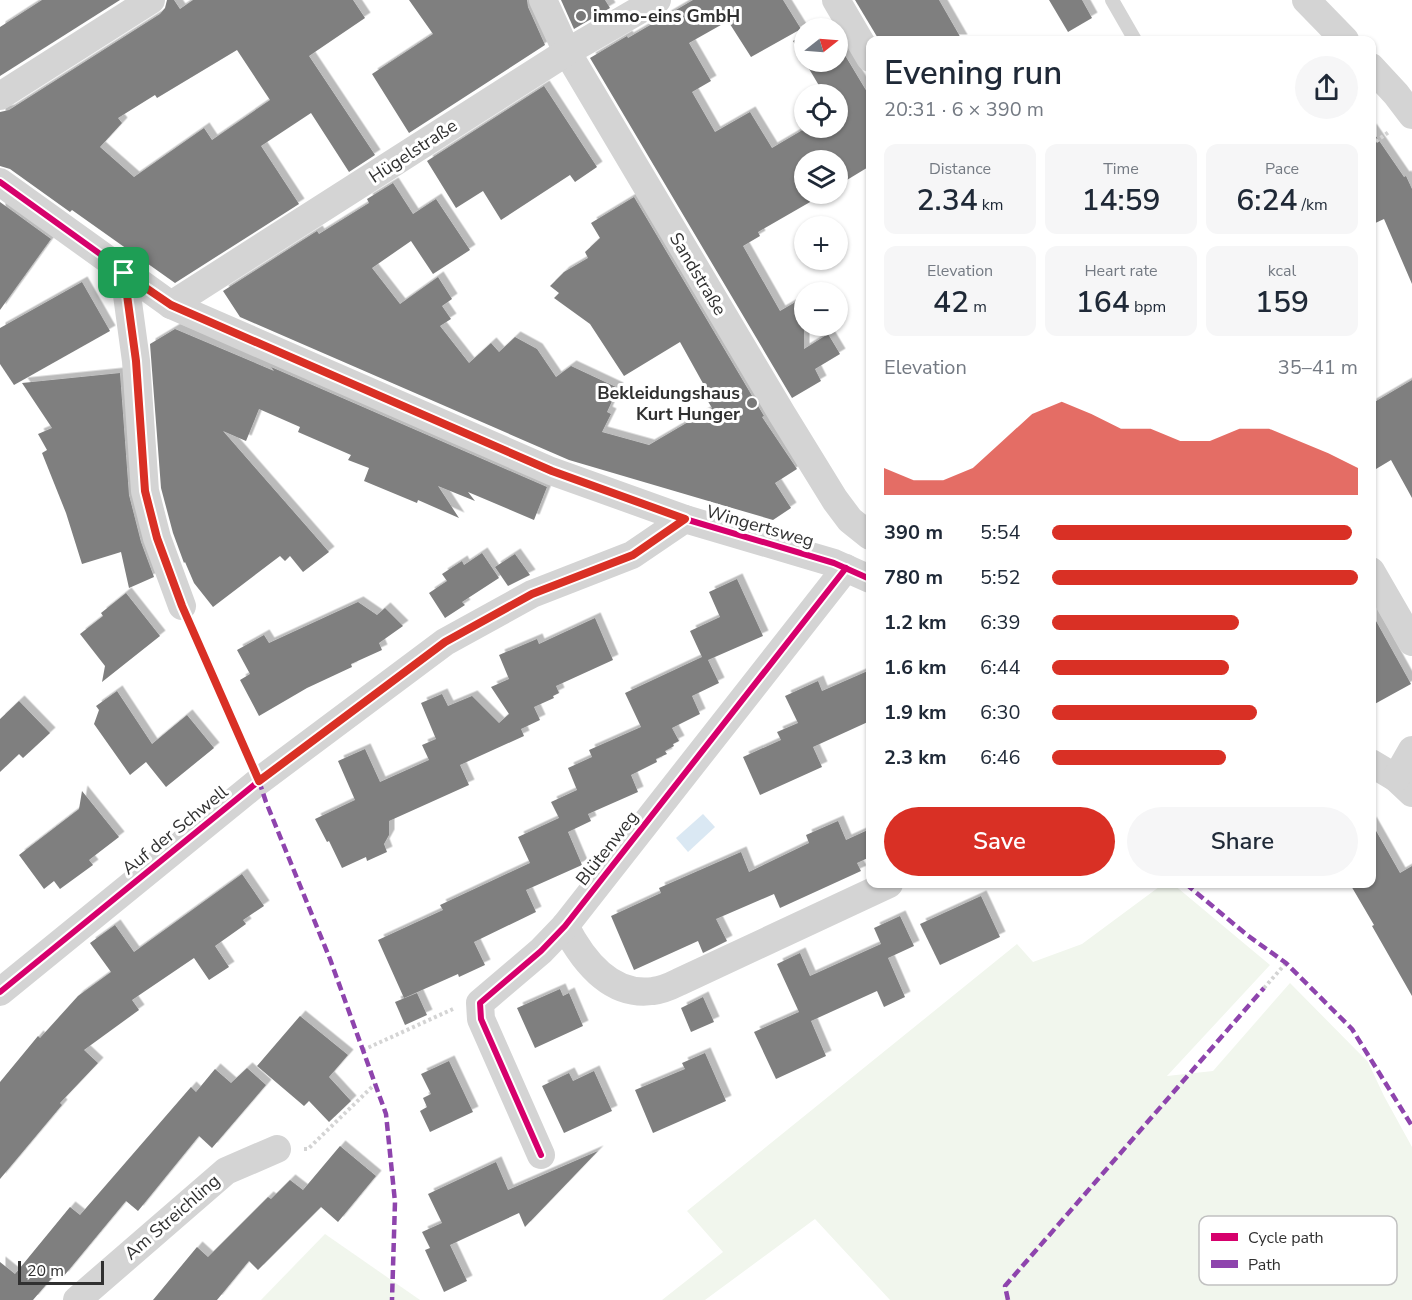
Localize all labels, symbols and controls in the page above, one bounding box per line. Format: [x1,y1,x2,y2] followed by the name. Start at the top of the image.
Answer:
[593,4,740,28] place label: immo-eins GmbH
[574,9,588,23] marker: immo-eins GmbH
[794,18,848,72] north arrow
[794,18,848,336] map controls
[884,51,1062,96] text: Evening run
[1295,56,1358,119] button: share
[794,84,848,138] button: locate
[884,96,1044,123] text: 20:31 · 6 × 390 m
[364,114,462,188] street label: Hügelstraße
[794,150,848,204] button: layers
[929,158,991,180] text: Distance
[1103,158,1139,180] text: Time
[1265,158,1299,180] text: Pace
[917,180,978,221] text: 2.34
[1081,180,1161,221] text: 14:59
[1236,180,1297,221] text: 6:24
[978,194,1003,216] text: km
[1297,194,1328,216] text: /km
[794,216,848,270] button: +
[664,228,732,320] street label: Sandstraße
[98,247,149,298] pin
[107,256,140,289] icon: arrive
[927,260,993,282] text: Elevation
[1084,260,1158,282] text: Heart rate
[1268,260,1296,282] text: kcal
[794,282,848,336] button: −
[933,282,969,323] text: 42
[1076,282,1130,323] text: 164
[1255,282,1309,323] text: 159
[969,296,987,318] text: m
[1130,296,1166,318] text: bpm
[884,354,967,381] text: Elevation
[1278,354,1358,381] text: 35–41 m
[597,381,740,426] place label: Bekleidungshaus Kurt Hunger
[745,396,759,410] marker: Bekleidungshaus Kurt Hunger
[703,499,817,553] street label: Wingertsweg
[884,519,943,546] text: 390 m
[980,519,1021,546] text: 5:54
[884,564,943,591] text: 780 m
[980,564,1021,591] text: 5:52
[884,609,947,636] text: 1.2 km
[980,609,1021,636] text: 6:39
[884,654,947,681] text: 1.6 km
[980,654,1021,681] text: 6:44
[884,699,947,726] text: 1.9 km
[980,699,1021,726] text: 6:30
[884,744,947,771] text: 2.3 km
[980,744,1021,771] text: 6:46
[117,779,233,880] street label: Auf der Schwell
[570,806,644,890] street label: Blütenweg
[884,807,1115,876] button: Save
[1127,807,1358,876] button: Share
[119,1169,225,1265] street label: Am Streichling
[1199,1216,1397,1285] legend
[1248,1227,1324,1249] text: Cycle path
[1248,1254,1281,1276] text: Path
[18,1258,104,1286] scale bar
[27,1260,64,1282] text: 20 m

